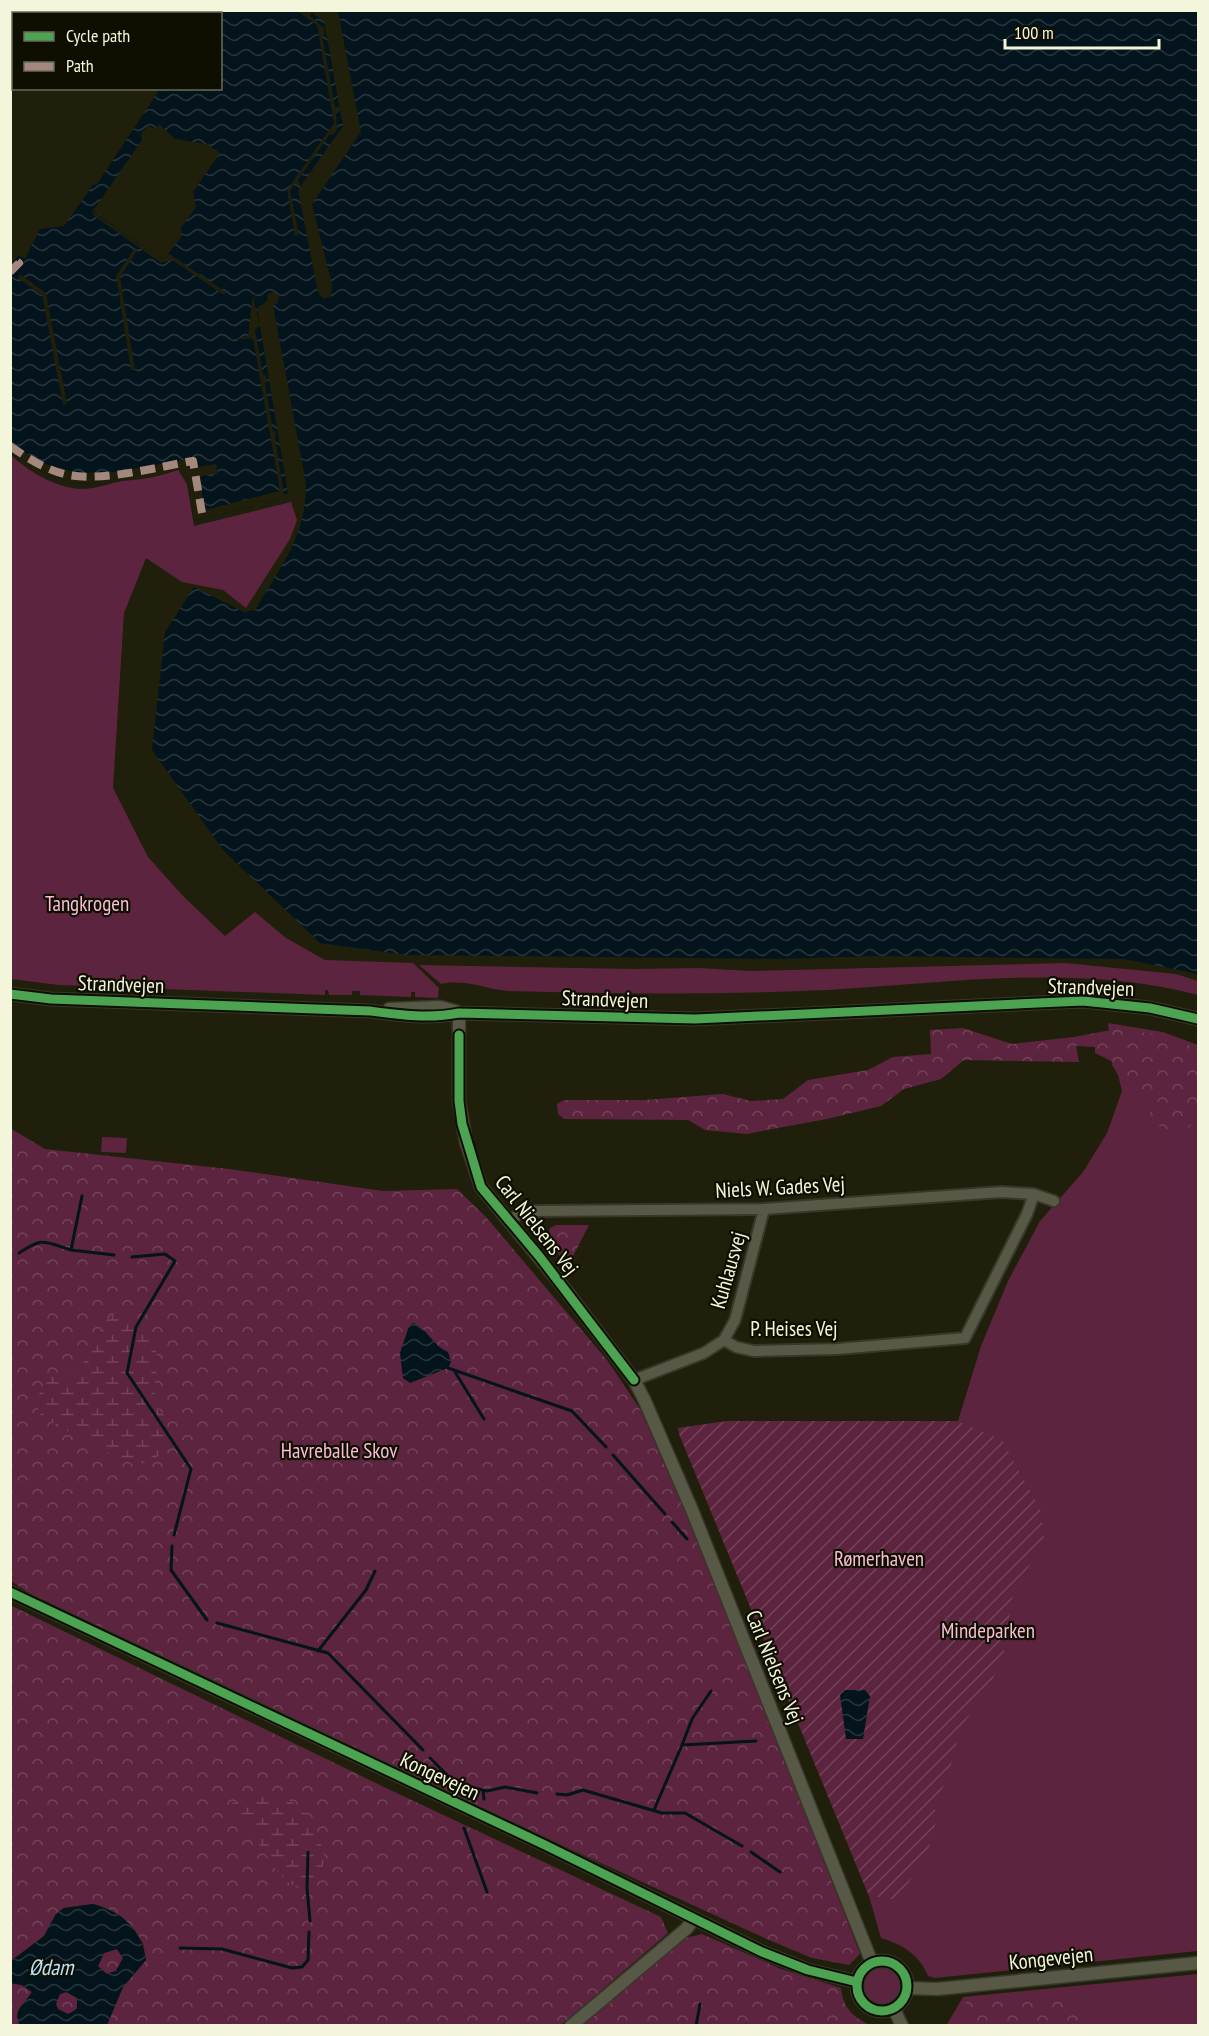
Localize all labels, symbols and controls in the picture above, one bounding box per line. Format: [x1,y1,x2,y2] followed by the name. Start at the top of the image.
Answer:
[12,12,222,90] legend
[1005,12,1160,50] scale bar
[1014,21,1054,44] text: 100 m
[66,24,130,47] text: Cycle path
[66,54,94,77] text: Path
[45,890,129,917] park label: Tangkrogen
[77,969,165,999] street label: Strandvejen
[1047,972,1135,1002] street label: Strandvejen
[561,984,649,1014] street label: Strandvejen
[489,1169,585,1281] street label: Carl Nielsens Vej
[715,1170,845,1204] street label: Niels W. Gades Vej
[704,1228,752,1312] street label: Kuhlausvej
[750,1315,838,1342] street label: P. Heises Vej
[281,1437,398,1464] park label: Havreballe Skov
[834,1545,924,1572] park label: Rømerhaven
[740,1606,810,1728] street label: Carl Nielsens Vej
[941,1617,1035,1644] park label: Mindeparken
[396,1746,484,1806] street label: Kongevejen
[1008,1940,1094,1976] street label: Kongevejen
[29,1953,75,1981] water label: Ødam

